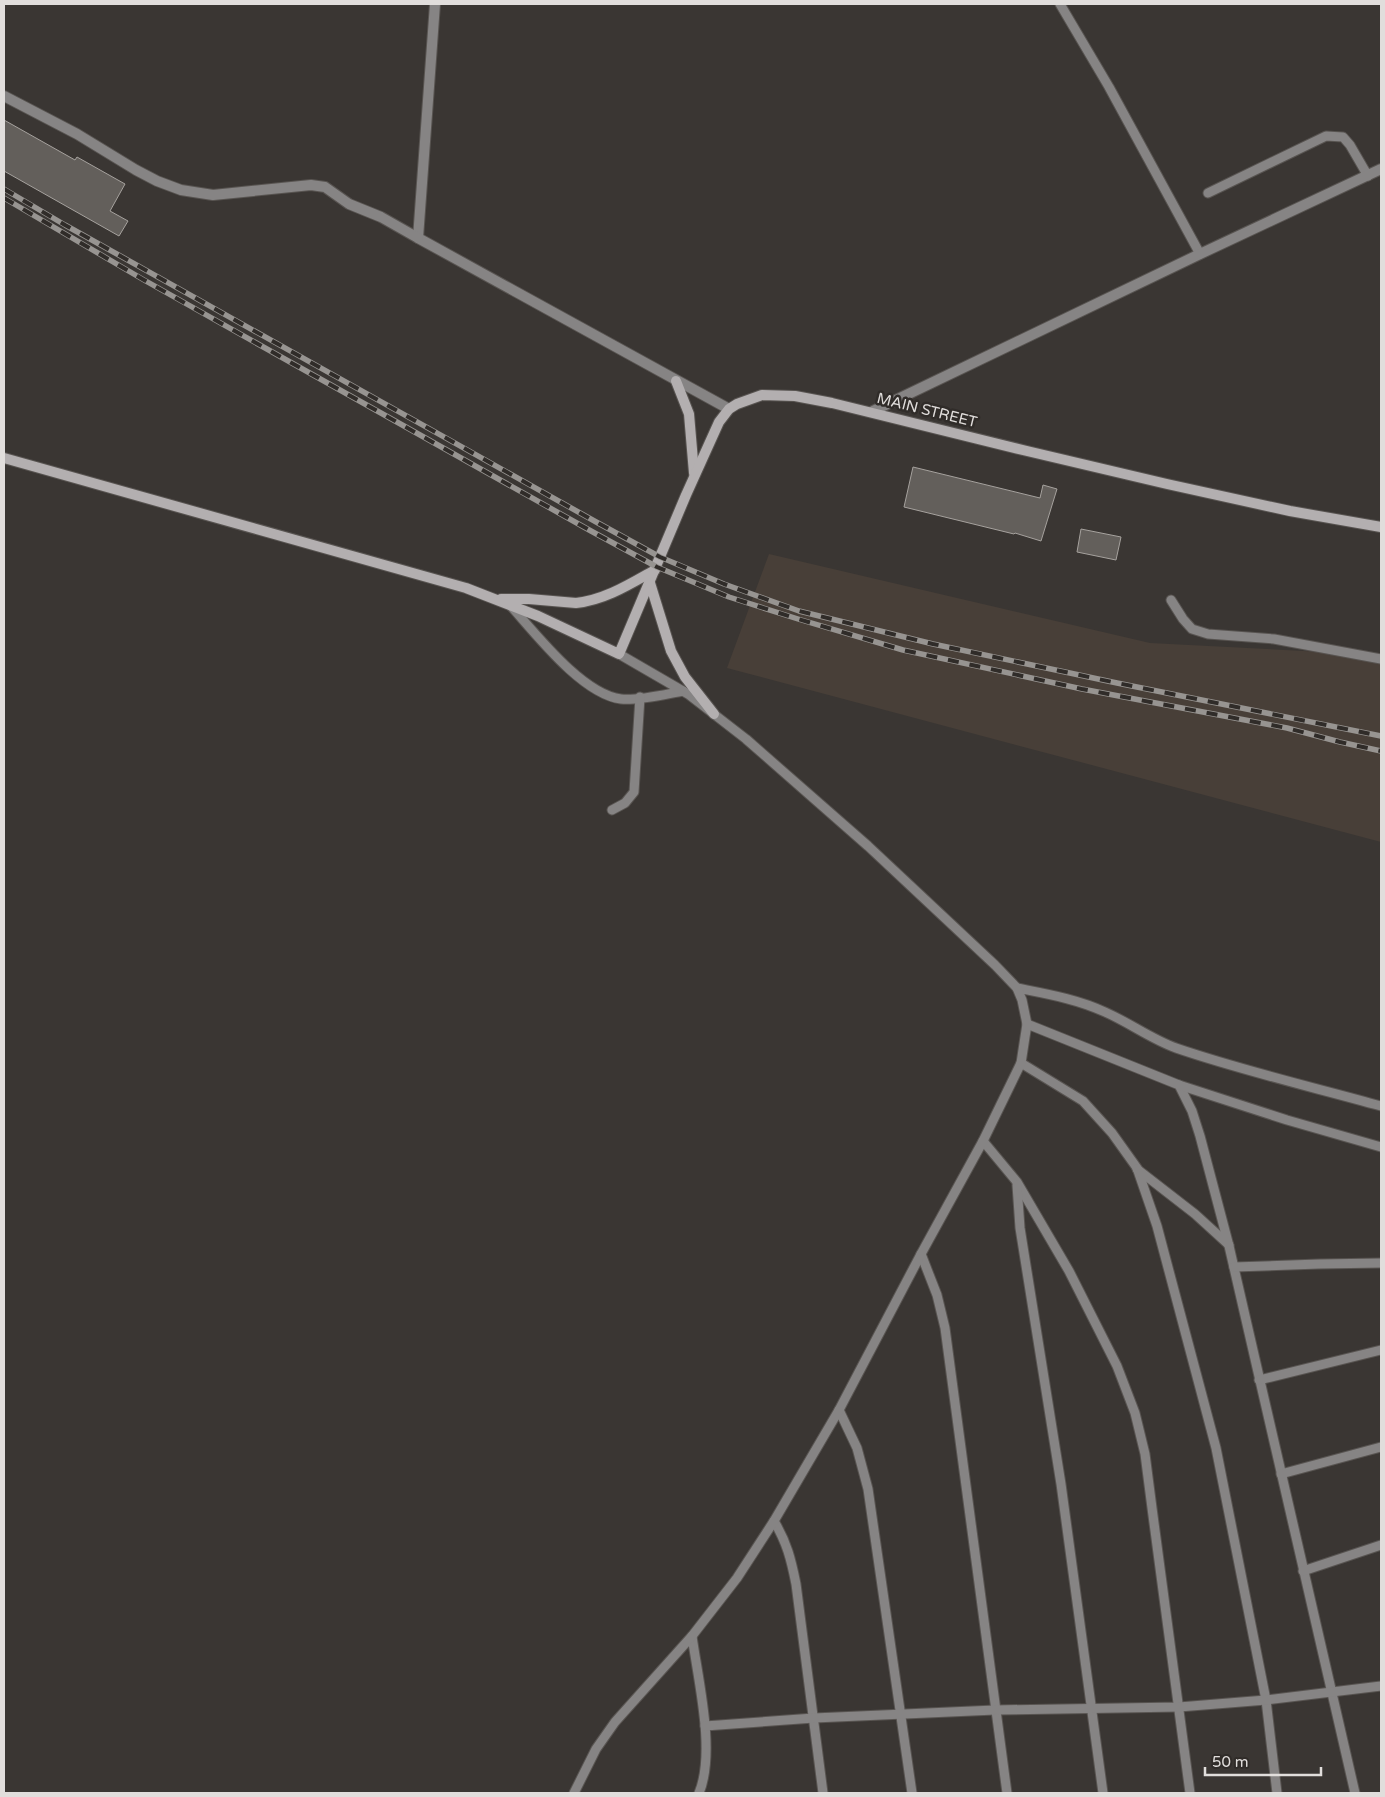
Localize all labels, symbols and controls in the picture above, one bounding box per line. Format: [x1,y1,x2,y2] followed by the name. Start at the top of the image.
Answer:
[875,389,979,431] street label: MAIN STREET
[1205,1744,1321,1776] scale bar
[1212,1753,1249,1771] text: 50 m

